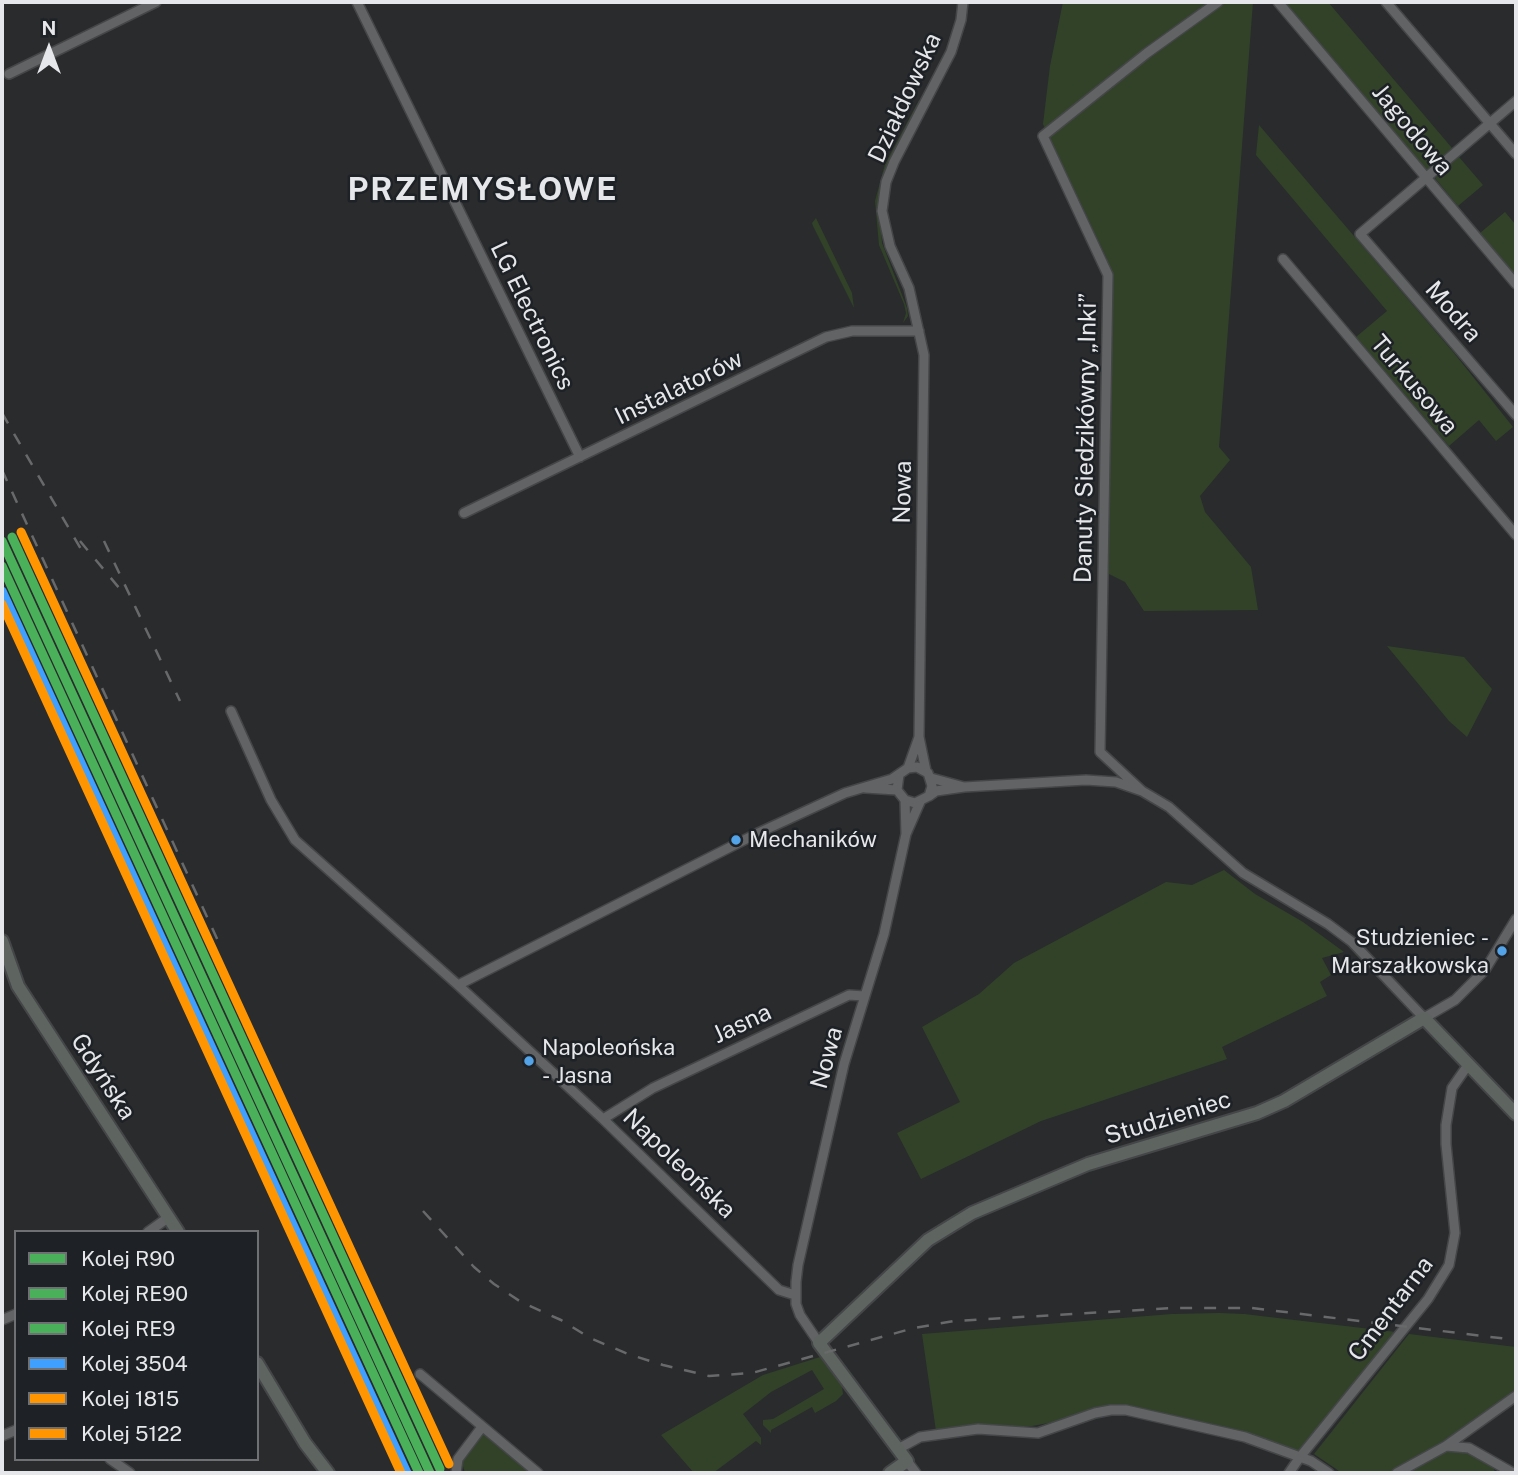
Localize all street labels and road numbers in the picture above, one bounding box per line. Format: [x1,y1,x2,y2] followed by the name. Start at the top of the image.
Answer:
[862,28,948,168] street label: Działdowska
[1366,79,1458,181] street label: Jagodowa
[484,237,580,395] street label: LG Electronics
[1419,276,1487,348] street label: Modra
[1069,293,1103,583] street label: Danuty Siedzikówny „Inki”
[1364,329,1464,441] street label: Turkusowa
[610,345,748,431] street label: Instalatorów
[888,460,918,524] street label: Nowa
[708,998,776,1050] street label: Jasna
[805,1024,849,1092] street label: Nowa
[64,1028,142,1126] street label: Gdyńska
[1101,1085,1235,1151] street label: Studzieniec
[617,1103,741,1225] street label: Napoleońska
[1342,1251,1440,1367] street label: Cmentarna

